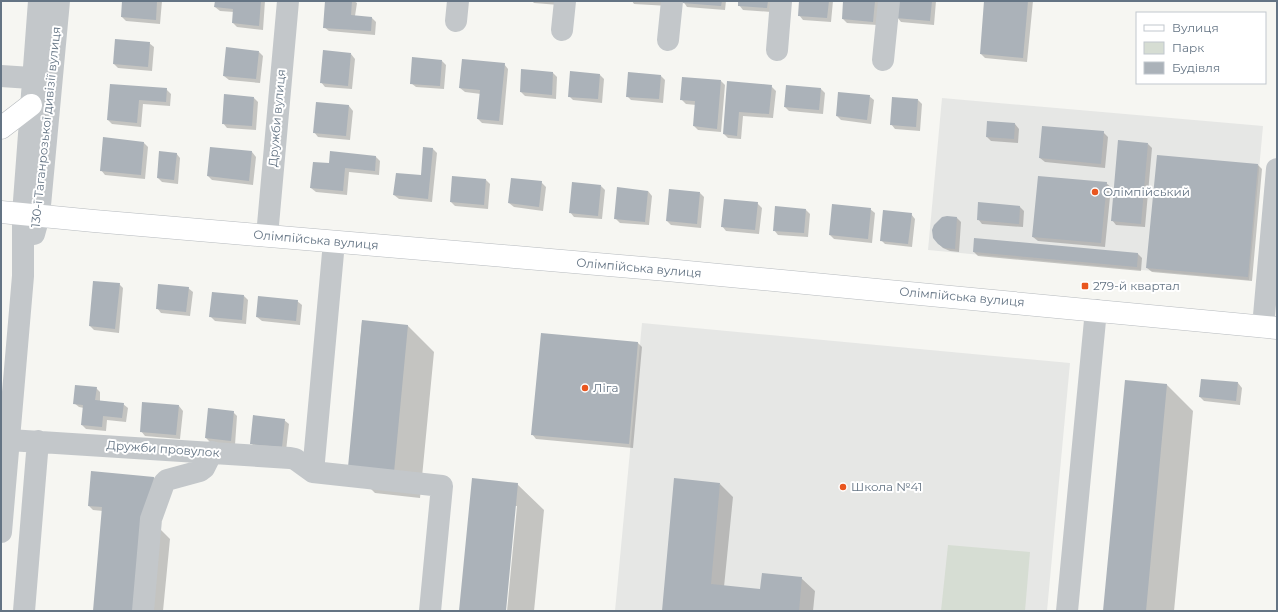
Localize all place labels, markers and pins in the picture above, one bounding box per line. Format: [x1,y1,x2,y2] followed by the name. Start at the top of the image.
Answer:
[1103,184,1190,199] place label: Олімпійський
[1090,187,1100,197] marker: Олімпійський
[1093,278,1180,293] place label: 279-й квартал
[1080,281,1090,291] marker: 279-й квартал
[593,380,618,395] place label: Ліга
[580,383,590,393] marker: Ліга
[851,479,922,494] place label: Школа №41
[838,482,848,492] marker: Школа №41

